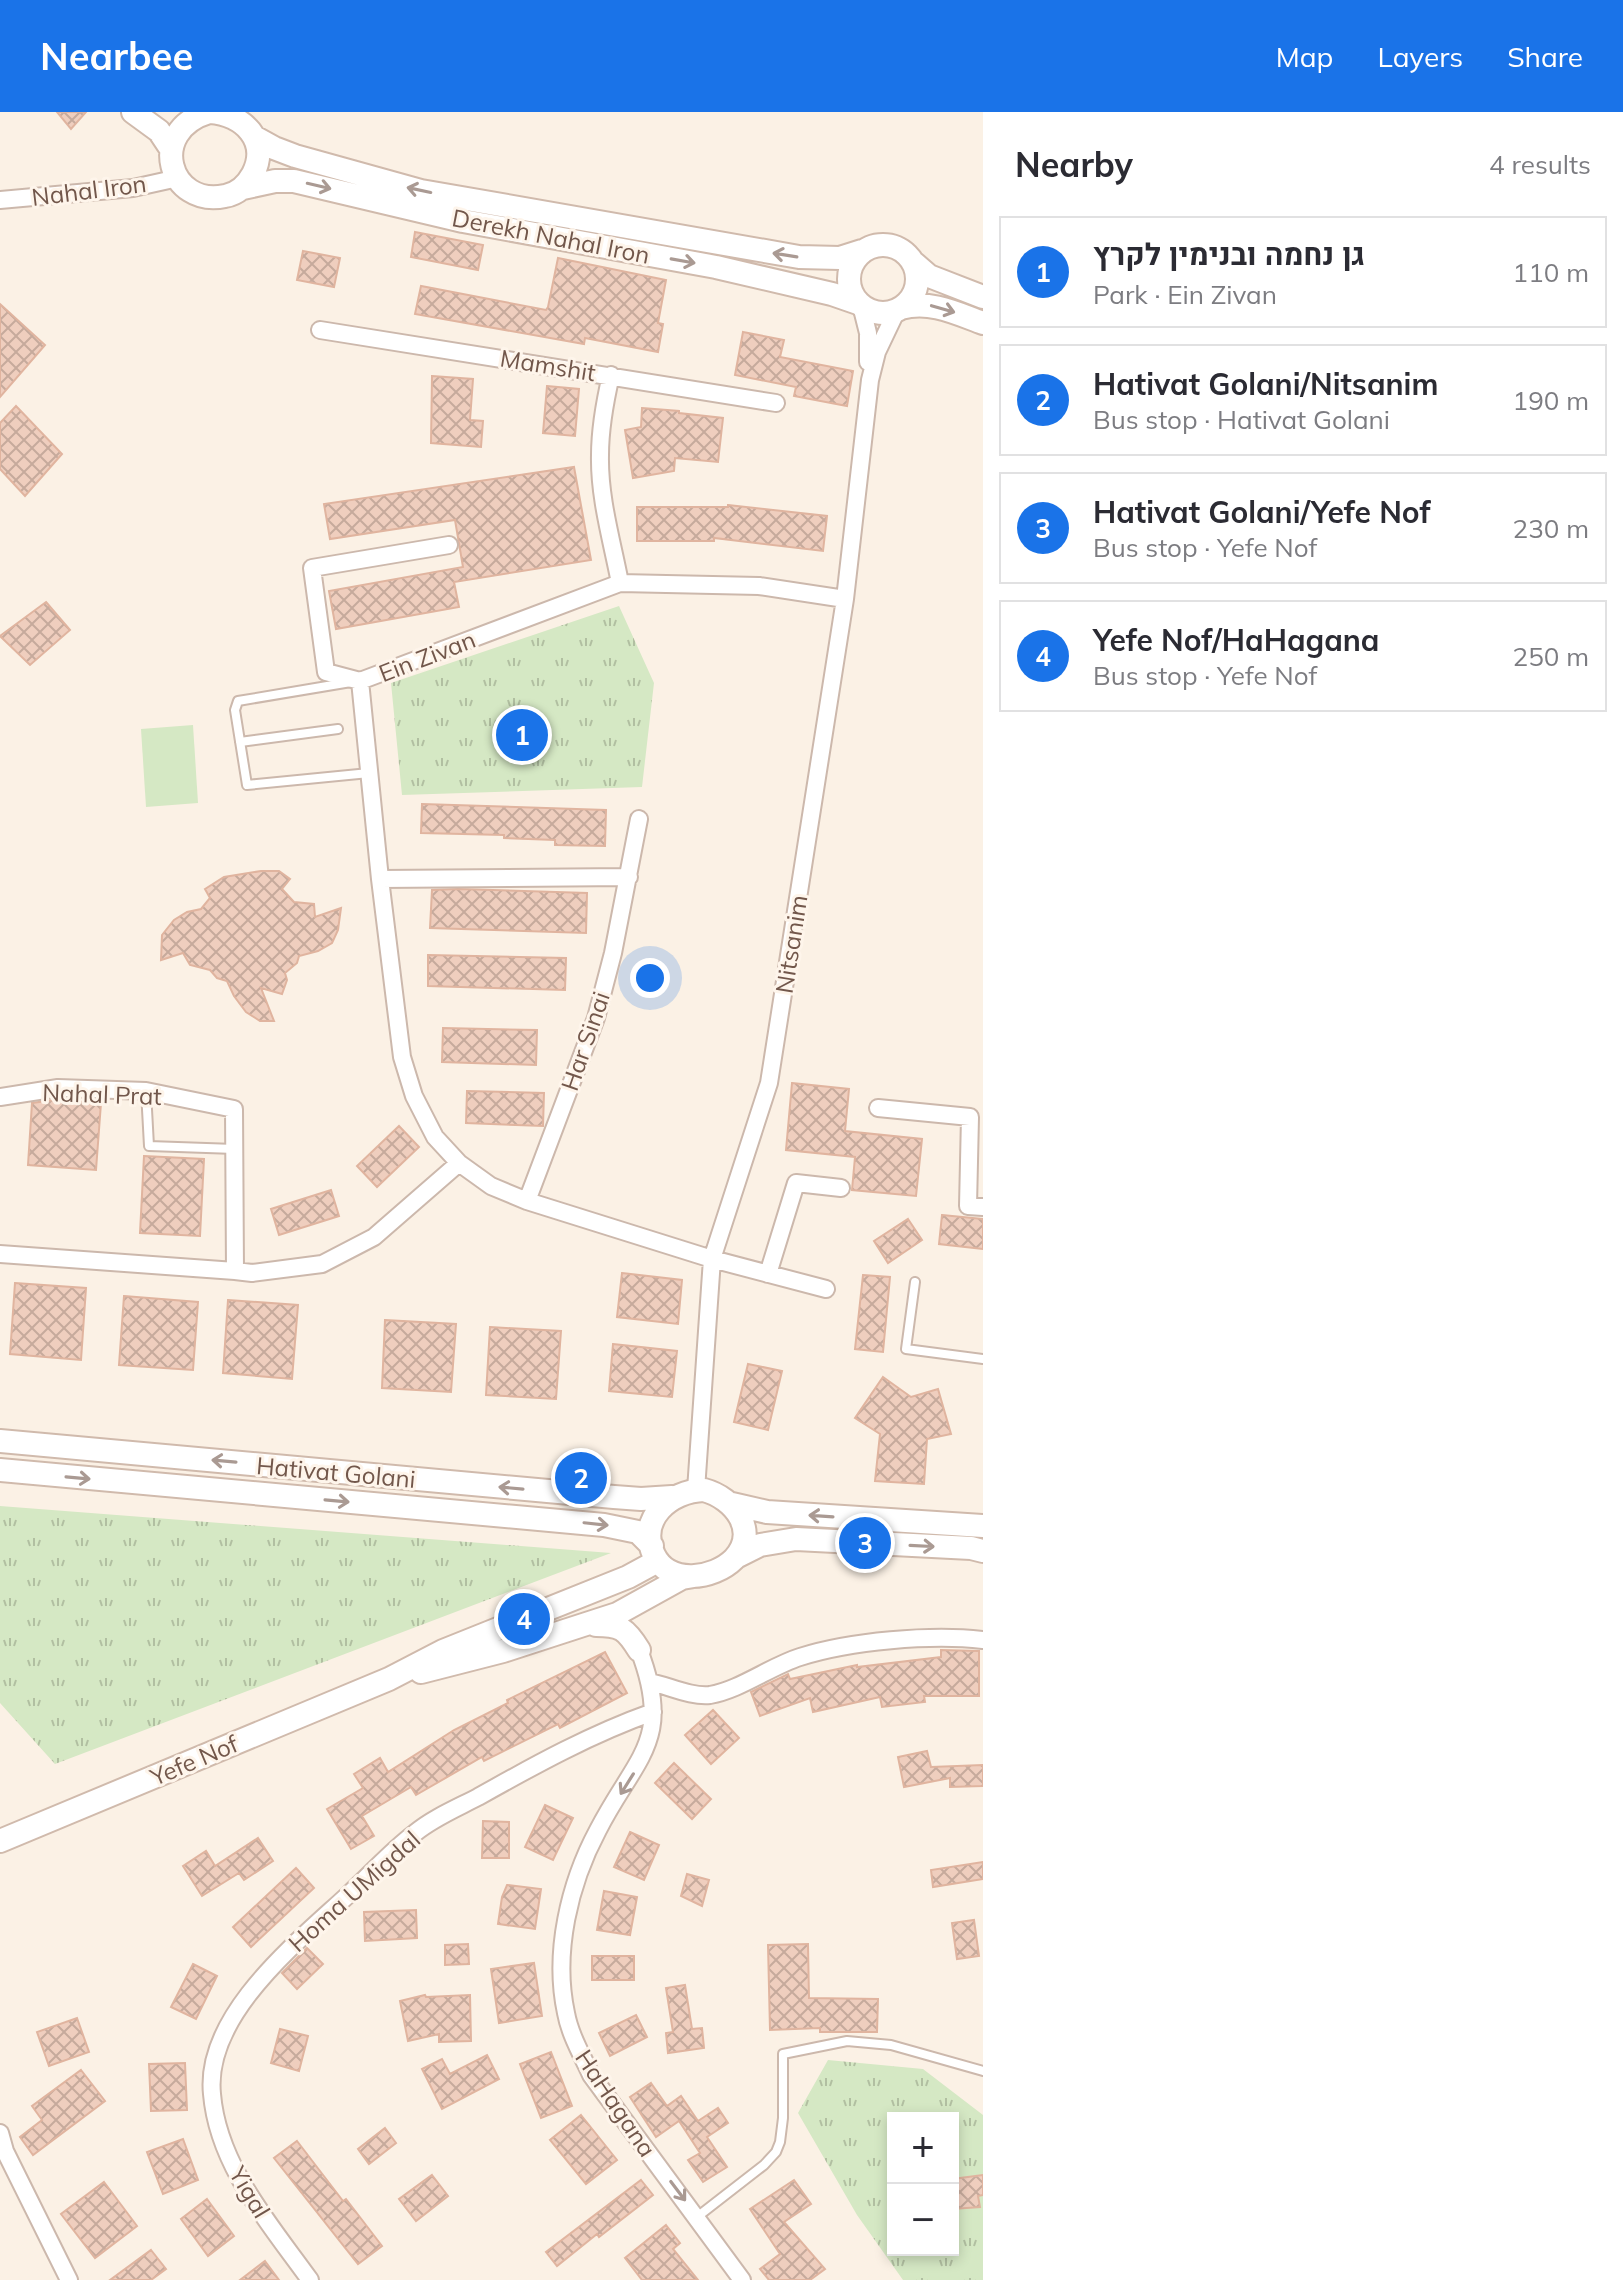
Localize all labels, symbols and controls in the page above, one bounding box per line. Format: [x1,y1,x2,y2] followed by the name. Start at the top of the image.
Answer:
[40,32,193,80] text: Nearbee
[1276,39,1333,74] text: Map
[1377,39,1463,74] text: Layers
[1507,39,1583,74] text: Share
[1015,143,1133,186] text: Nearby
[1489,148,1591,181] text: 4 results
[30,168,148,212] street label: Nahal Iron
[306,179,332,194] one-way arrow
[407,182,432,197] one-way arrow
[450,202,652,270] street label: Derekh Nahal Iron
[1093,235,1365,273] text: גן נחמה ובנימין לקרץ
[773,246,798,261] one-way arrow
[670,254,696,269] one-way arrow
[1035,256,1051,289] text: 1
[1513,256,1589,289] text: 110 m
[1093,278,1277,311] text: Park · Ein Zivan
[929,302,955,317] one-way arrow
[498,343,598,387] street label: Mamshit
[1093,365,1438,403] text: Hativat Golani/Nitsanim
[1035,384,1051,417] text: 2
[1513,384,1589,417] text: 190 m
[1093,403,1390,436] text: Bus stop · Hativat Golani
[1093,493,1430,531] text: Hativat Golani/Yefe Nof
[1035,512,1051,545] text: 3
[1513,512,1589,545] text: 230 m
[1093,531,1317,564] text: Bus stop · Yefe Nof
[1093,621,1379,659] text: Yefe Nof/HaHagana
[374,624,480,688] street label: Ein Zivan
[1035,640,1051,673] text: 4
[1513,640,1589,673] text: 250 m
[1093,659,1317,692] text: Bus stop · Yefe Nof
[496,705,548,765] pin: 1
[768,893,814,995] street label: Nitsanim
[630,958,670,998] your location
[554,988,616,1094] street label: Har Sinai
[42,1077,162,1111] street label: Nahal Prat
[555,1448,607,1508] pin: 2
[255,1450,417,1494] street label: Hativat Golani
[211,1454,238,1469] one-way arrow
[64,1470,91,1485] one-way arrow
[498,1480,525,1495] one-way arrow
[323,1494,350,1509] one-way arrow
[808,1508,835,1523] one-way arrow
[839,1513,891,1573] pin: 3
[582,1517,608,1532] one-way arrow
[908,1539,935,1554] one-way arrow
[498,1589,550,1649] pin: 4
[145,1728,243,1792] street label: Yefe Nof
[618,1772,634,1795] one-way arrow
[282,1824,426,1958] street label: Homa UMigdal
[569,2044,663,2162] street label: HaHagana
[887,2112,959,2256] map controls
[887,2112,959,2184] button: +
[222,2160,277,2223] street label: Yigal
[669,2180,686,2201] one-way arrow
[887,2184,959,2256] button: −

